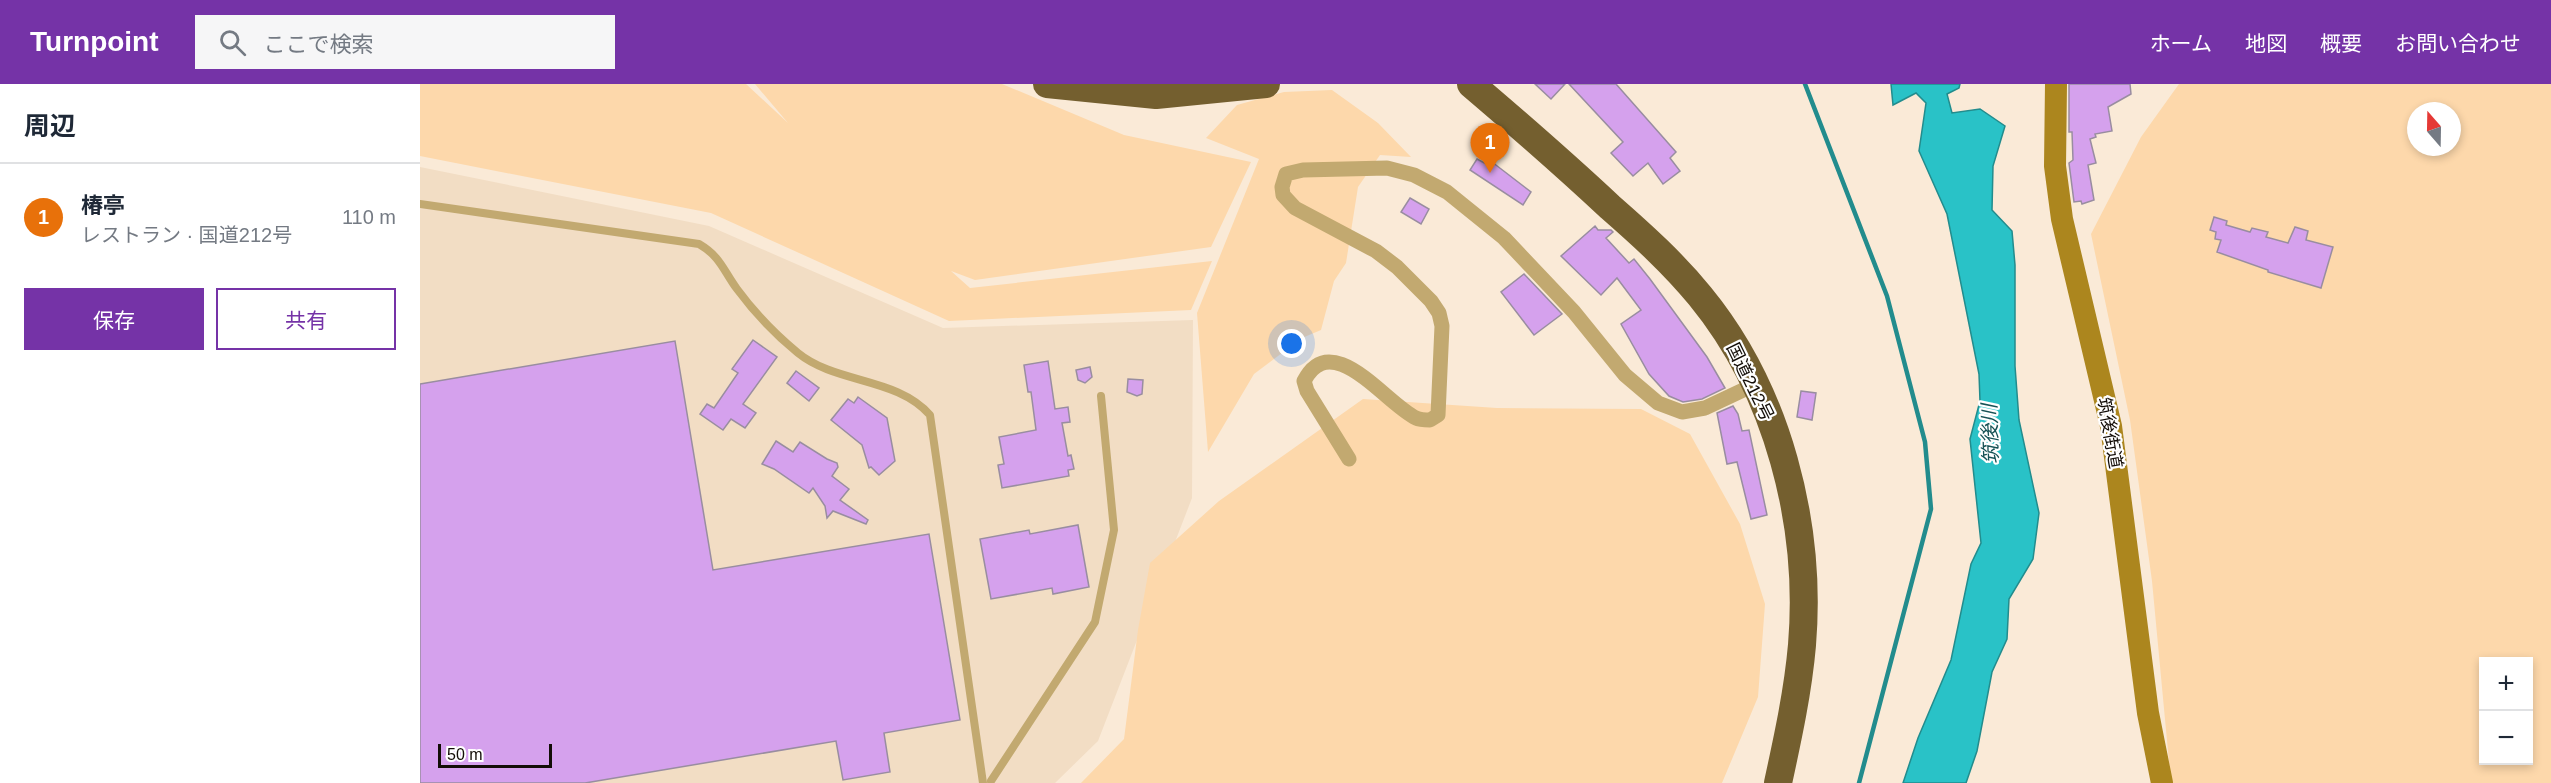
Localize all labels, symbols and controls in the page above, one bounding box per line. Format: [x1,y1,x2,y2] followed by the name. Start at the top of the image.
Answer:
[195,15,615,69] search box
[30,26,159,57] text: Turnpoint
[216,26,249,59] icon: search
[264,32,374,57] text: ここで検索
[2150,32,2212,55] text: ホーム
[2245,32,2287,55] text: 地図
[2320,32,2362,55] text: 概要
[2395,32,2521,55] text: お問い合わせ
[2407,102,2461,156] north arrow
[24,111,76,141] text: 周辺
[1470,124,1510,173] pin: 1
[81,193,125,218] text: 椿亭
[38,206,49,228] text: 1
[342,206,396,228] text: 110 m
[81,224,292,246] text: レストラン · 国道212号
[24,288,204,350] button: 保存
[216,288,396,350] button: 共有
[1277,329,1306,358] your location
[1723,340,1777,424] street label: 国道212号
[2094,396,2126,470] street label: 筑後街道
[1978,402,2002,464] water label: 筑後川
[2479,657,2533,765] map controls
[2479,657,2533,711] button: +
[2479,711,2533,765] button: −
[438,741,552,768] scale bar
[447,746,483,763] text: 50 m

